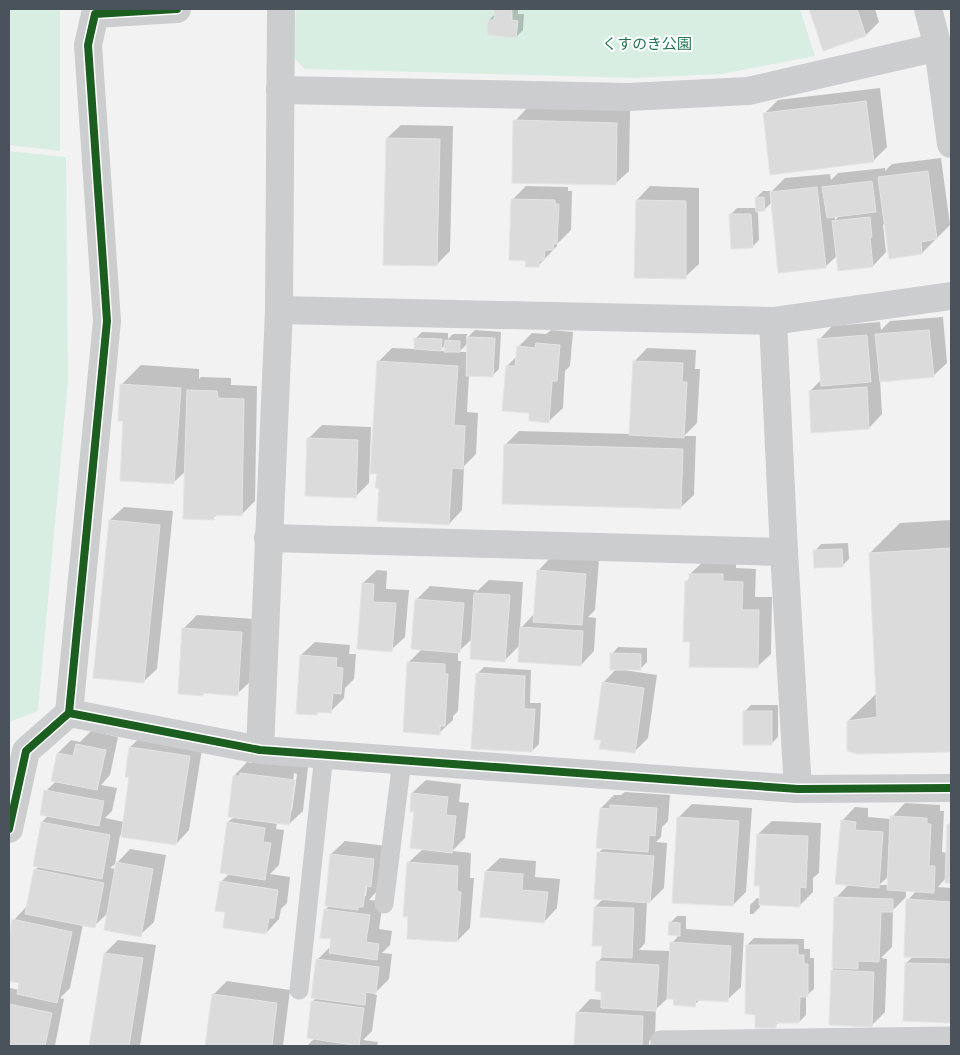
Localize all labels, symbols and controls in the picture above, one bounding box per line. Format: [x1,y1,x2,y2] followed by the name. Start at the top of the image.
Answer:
[602,33,692,53] park label: くすのき公園

